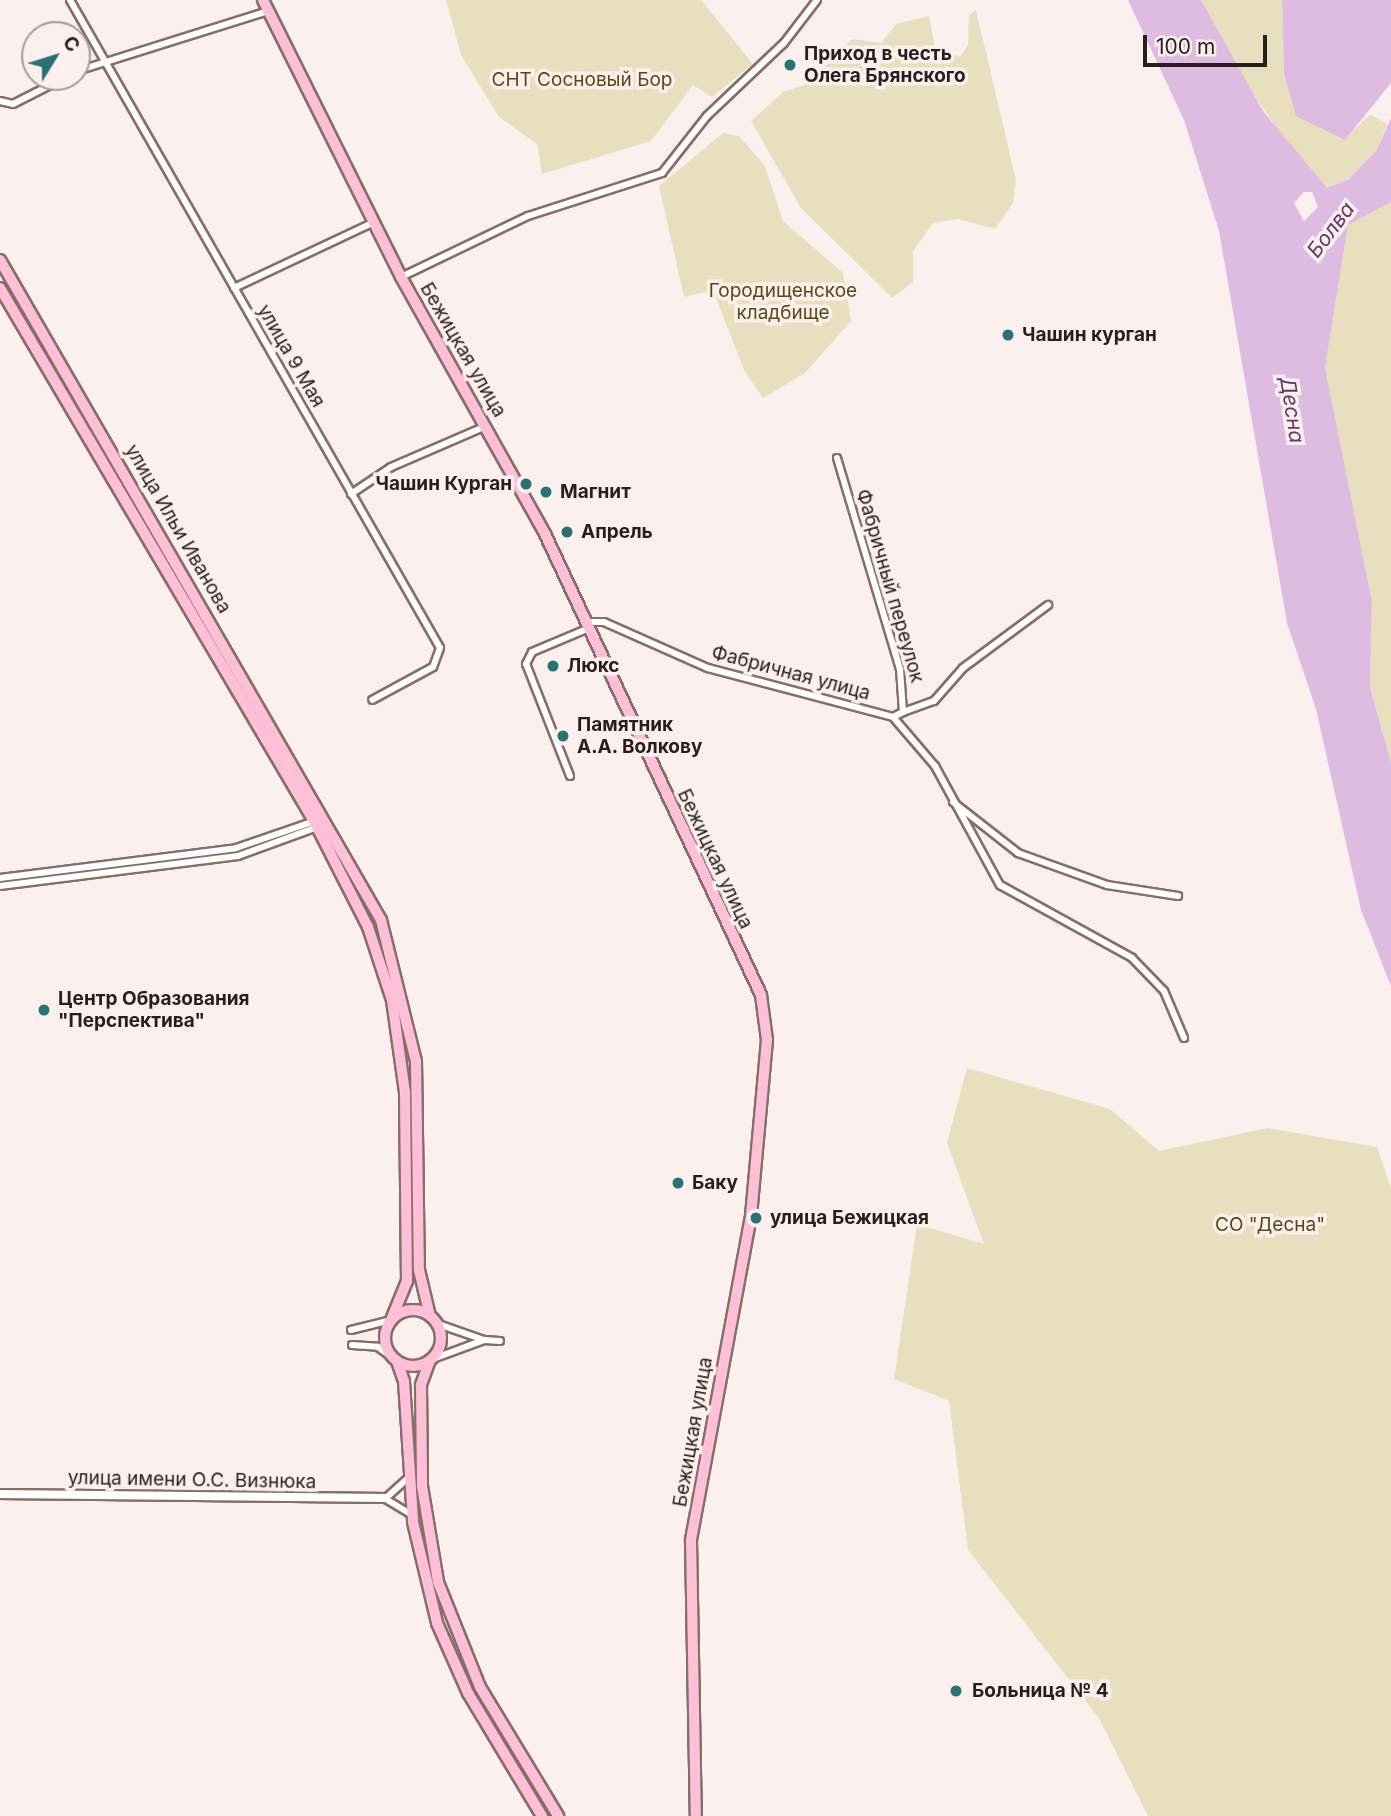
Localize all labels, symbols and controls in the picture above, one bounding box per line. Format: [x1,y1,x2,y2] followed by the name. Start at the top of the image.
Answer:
[21,21,91,91] north arrow
[1146,21,1270,65] scale bar
[58,31,85,57] text: С
[1156,34,1215,59] text: 100 m
[804,43,966,87] place label: Приход в честь Олега Брянского
[782,57,798,73] marker: Приход в честь Олега Брянского
[492,69,672,91] park label: СНТ Сосновый Бор
[1302,197,1360,263] water label: Болва
[415,279,511,421] street label: Бежицкая улица
[709,280,857,324] park label: Городищенское кладбище
[252,301,330,411] street label: улица 9 Мая
[1022,324,1157,346] place label: Чашин курган
[1000,327,1016,343] marker: Чашин курган
[1274,375,1310,445] water label: Десна
[120,440,236,618] street label: улица Ильи Иванова
[376,473,512,495] place label: Чашин Курган
[518,476,534,492] marker: Чашин Курган
[560,481,631,503] place label: Магнит
[538,484,554,500] marker: Магнит
[851,487,929,685] street label: Фабричный переулок
[581,521,653,543] place label: Апрель
[559,524,575,540] marker: Апрель
[709,641,873,705] street label: Фабричная улица
[567,655,620,677] place label: Люкс
[545,658,561,674] marker: Люкс
[577,714,703,758] place label: Памятник А.А. Волкову
[555,728,571,744] marker: Памятник А.А. Волкову
[673,785,757,933] street label: Бежицкая улица
[58,988,250,1032] place label: Центр Образования "Перспектива"
[36,1002,52,1018] marker: Центр Образования "Перспектива"
[692,1172,738,1194] place label: Баку
[670,1175,686,1191] marker: Баку
[770,1207,929,1229] place label: улица Бежицкая
[748,1210,764,1226] marker: улица Бежицкая
[1215,1214,1325,1236] park label: СО "Десна"
[669,1355,717,1509] street label: Бежицкая улица
[68,1466,316,1494] street label: улица имени О.С. Визнюка
[972,1680,1109,1702] place label: Больница № 4
[946,1681,966,1701] marker: Больница № 4

